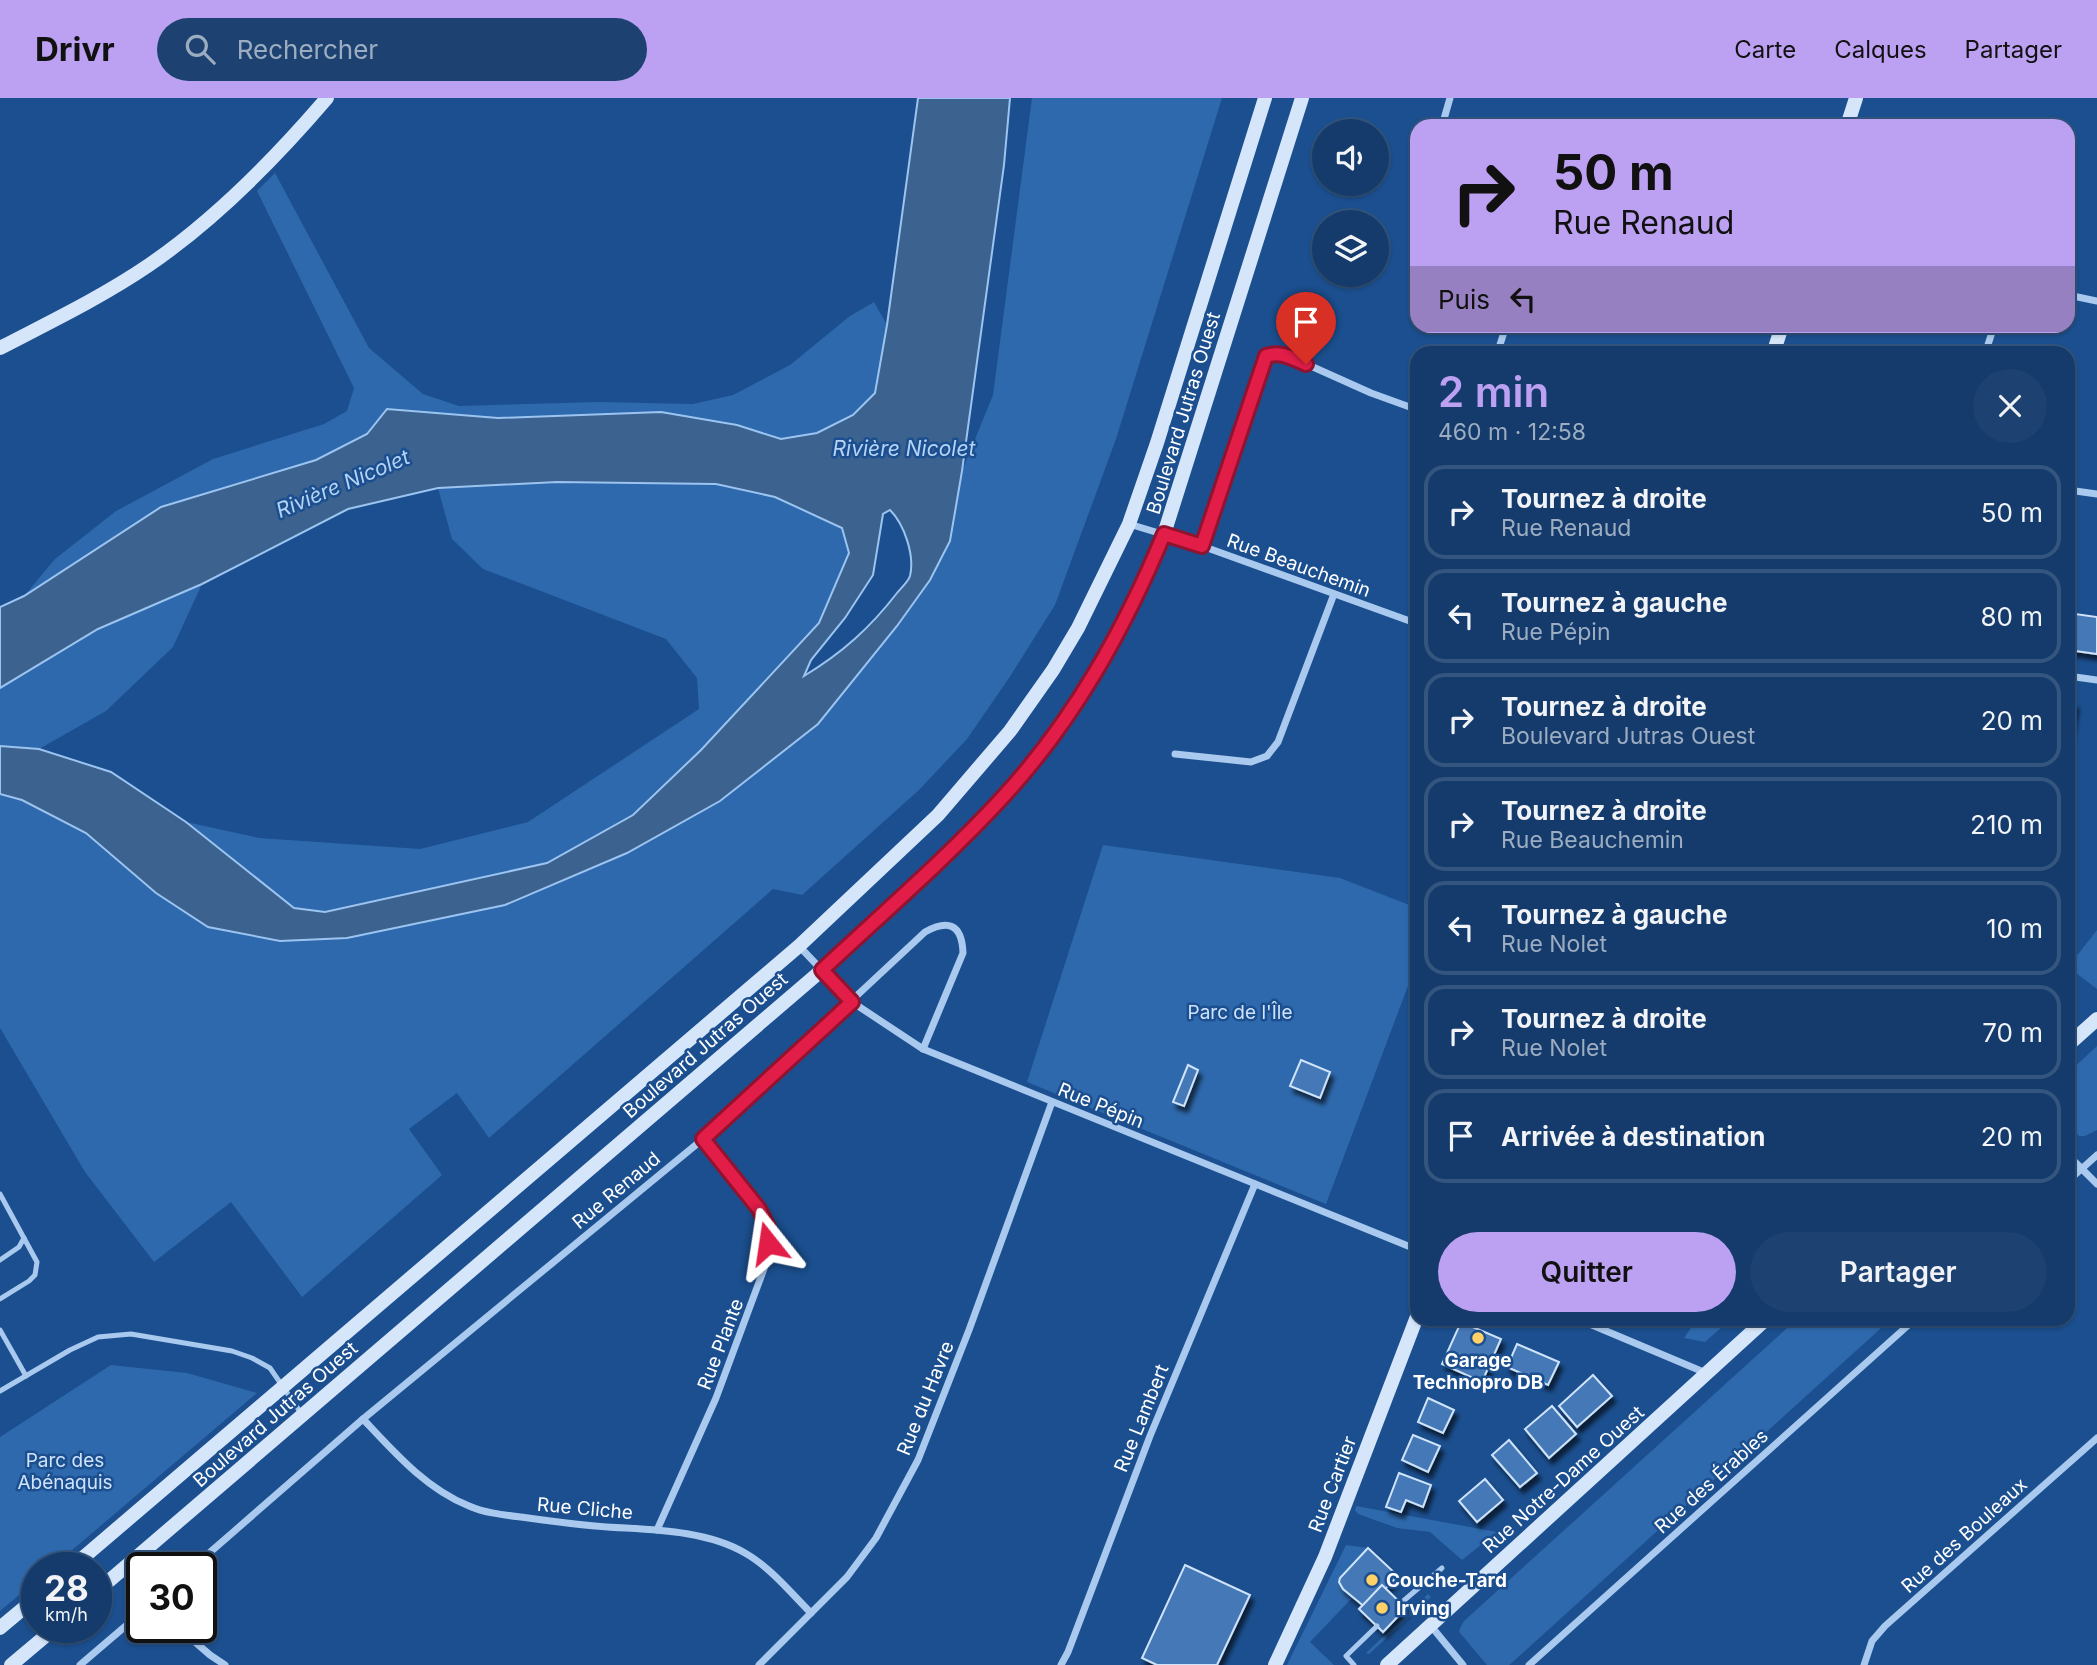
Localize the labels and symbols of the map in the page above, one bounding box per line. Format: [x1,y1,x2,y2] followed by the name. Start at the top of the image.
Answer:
[1276,292,1336,364] pin
[1142,309,1225,517] street label: Boulevard Jutras Ouest
[833,436,976,461] water label: Rivière Nicolet
[272,444,414,523] water label: Rivière Nicolet
[1224,529,1374,602] street label: Rue Beauchemin
[619,968,792,1123] street label: Boulevard Jutras Ouest
[1188,1001,1292,1024] park label: Parc de l'Île
[1055,1078,1147,1133] street label: Rue Pépin
[568,1147,665,1234] street label: Rue Renaud
[731,1206,805,1280] position arrow
[693,1295,748,1393] street label: Rue Plante
[1470,1330,1486,1346] marker: Garage Technopro DB
[189,1337,362,1492] street label: Boulevard Jutras Ouest
[892,1338,959,1459] street label: Rue du Havre
[1413,1349,1543,1394] place label: Garage Technopro DB
[1109,1361,1174,1475] street label: Rue Lambert
[1478,1401,1649,1558] street label: Rue Notre-Dame Ouest
[1649,1424,1773,1538] street label: Rue des Érables
[1304,1433,1361,1535] street label: Rue Cartier
[17,1449,113,1494] park label: Parc des Abénaquis
[1897,1473,2032,1598] street label: Rue des Bouleaux
[536,1493,634,1524] street label: Rue Cliche
[126,1552,217,1643] speed limit sign: 30
[1386,1569,1507,1592] place label: Couche-Tard
[1364,1572,1380,1588] marker: Couche-Tard
[1396,1597,1450,1620] place label: Irving
[1374,1600,1390,1616] marker: Irving

